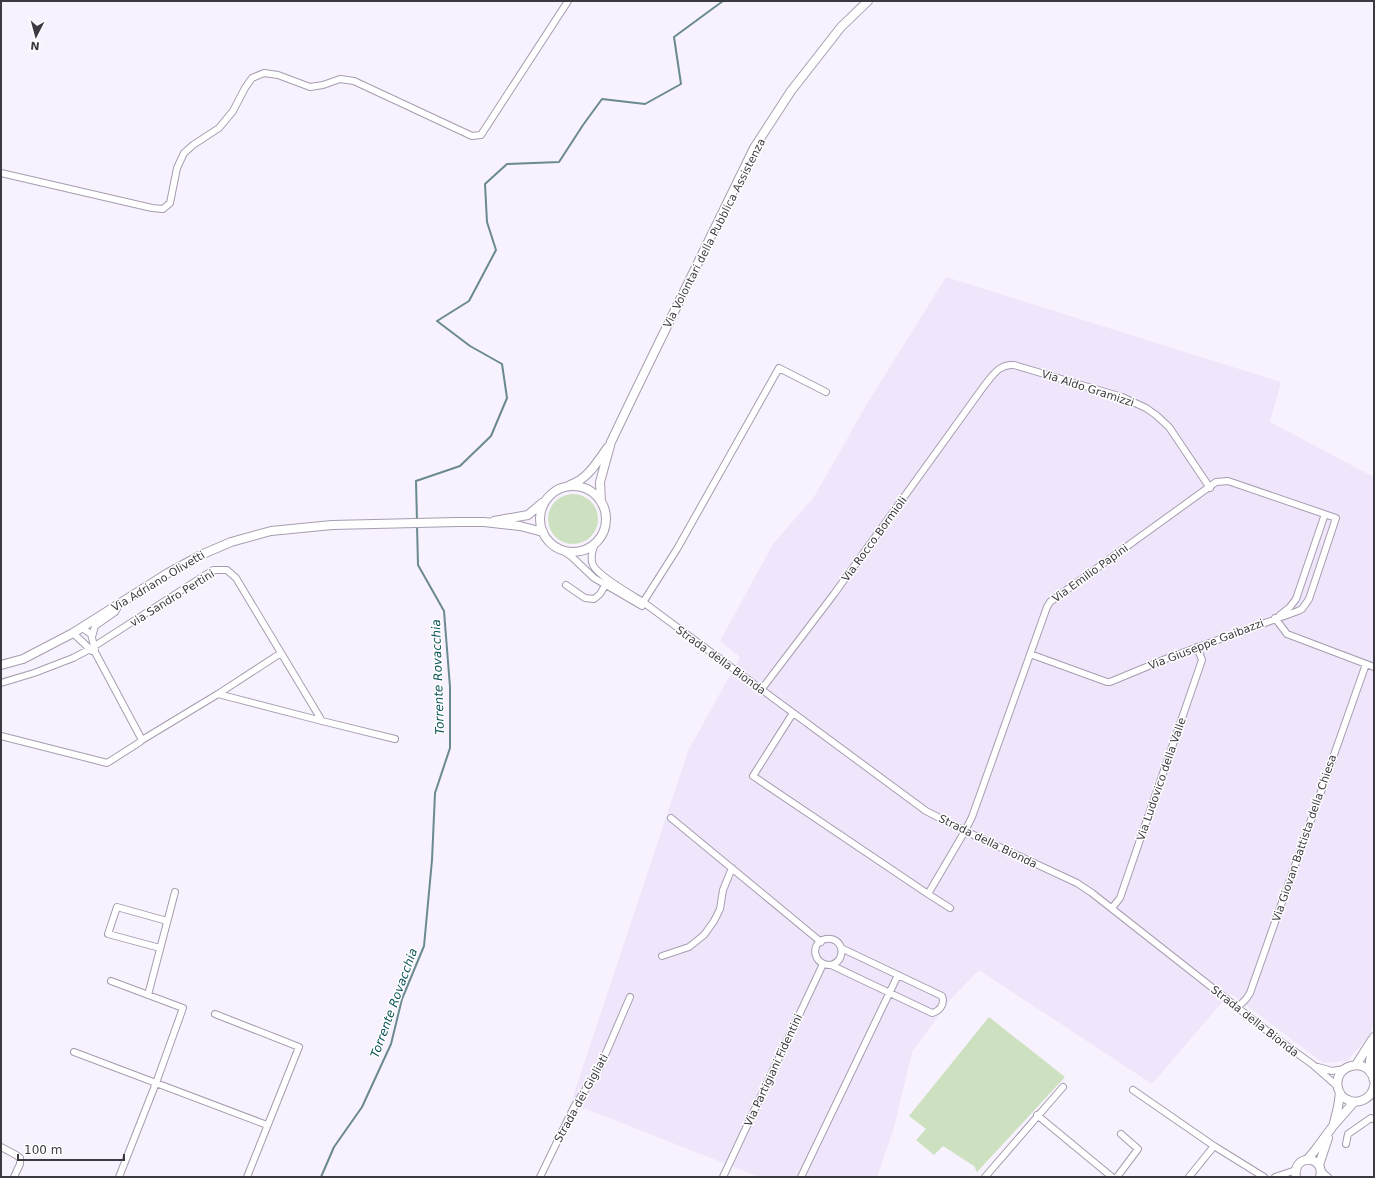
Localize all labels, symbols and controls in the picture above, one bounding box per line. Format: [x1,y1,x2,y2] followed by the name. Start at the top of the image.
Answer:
[16,16,56,56] north arrow
[30,39,40,52] text: N
[661,136,768,330] street label: Via Volontari della Pubblica Assistenza
[1040,367,1136,410] street label: Via Aldo Gramizzi
[839,494,910,584] street label: Via Rocco Bormioli
[1050,542,1131,605] street label: Via Emilio Papini
[109,549,207,614] street label: Via Adriano Olivetti
[128,567,217,630] street label: via Sandro Pertini
[1147,616,1266,672] street label: Via Giuseppe Gaibazzi
[429,619,447,735] water label: Torrente Rovacchia
[673,623,768,697] street label: Strada della Bionda
[1134,716,1189,842] street label: Via Ludovico della Valle
[1270,753,1339,923] street label: Via Giovan Battista della Chiesa
[936,812,1039,871] street label: Strada della Bionda
[368,946,420,1060] water label: Torrente Rovacchia
[1208,983,1301,1060] street label: Strada della Bionda
[742,1012,805,1128] street label: Via Partigiani Fidentini
[552,1052,611,1145] street label: Strada dei Gigliati
[18,1136,124,1162] scale bar
[24,1143,62,1157] text: 100 m

